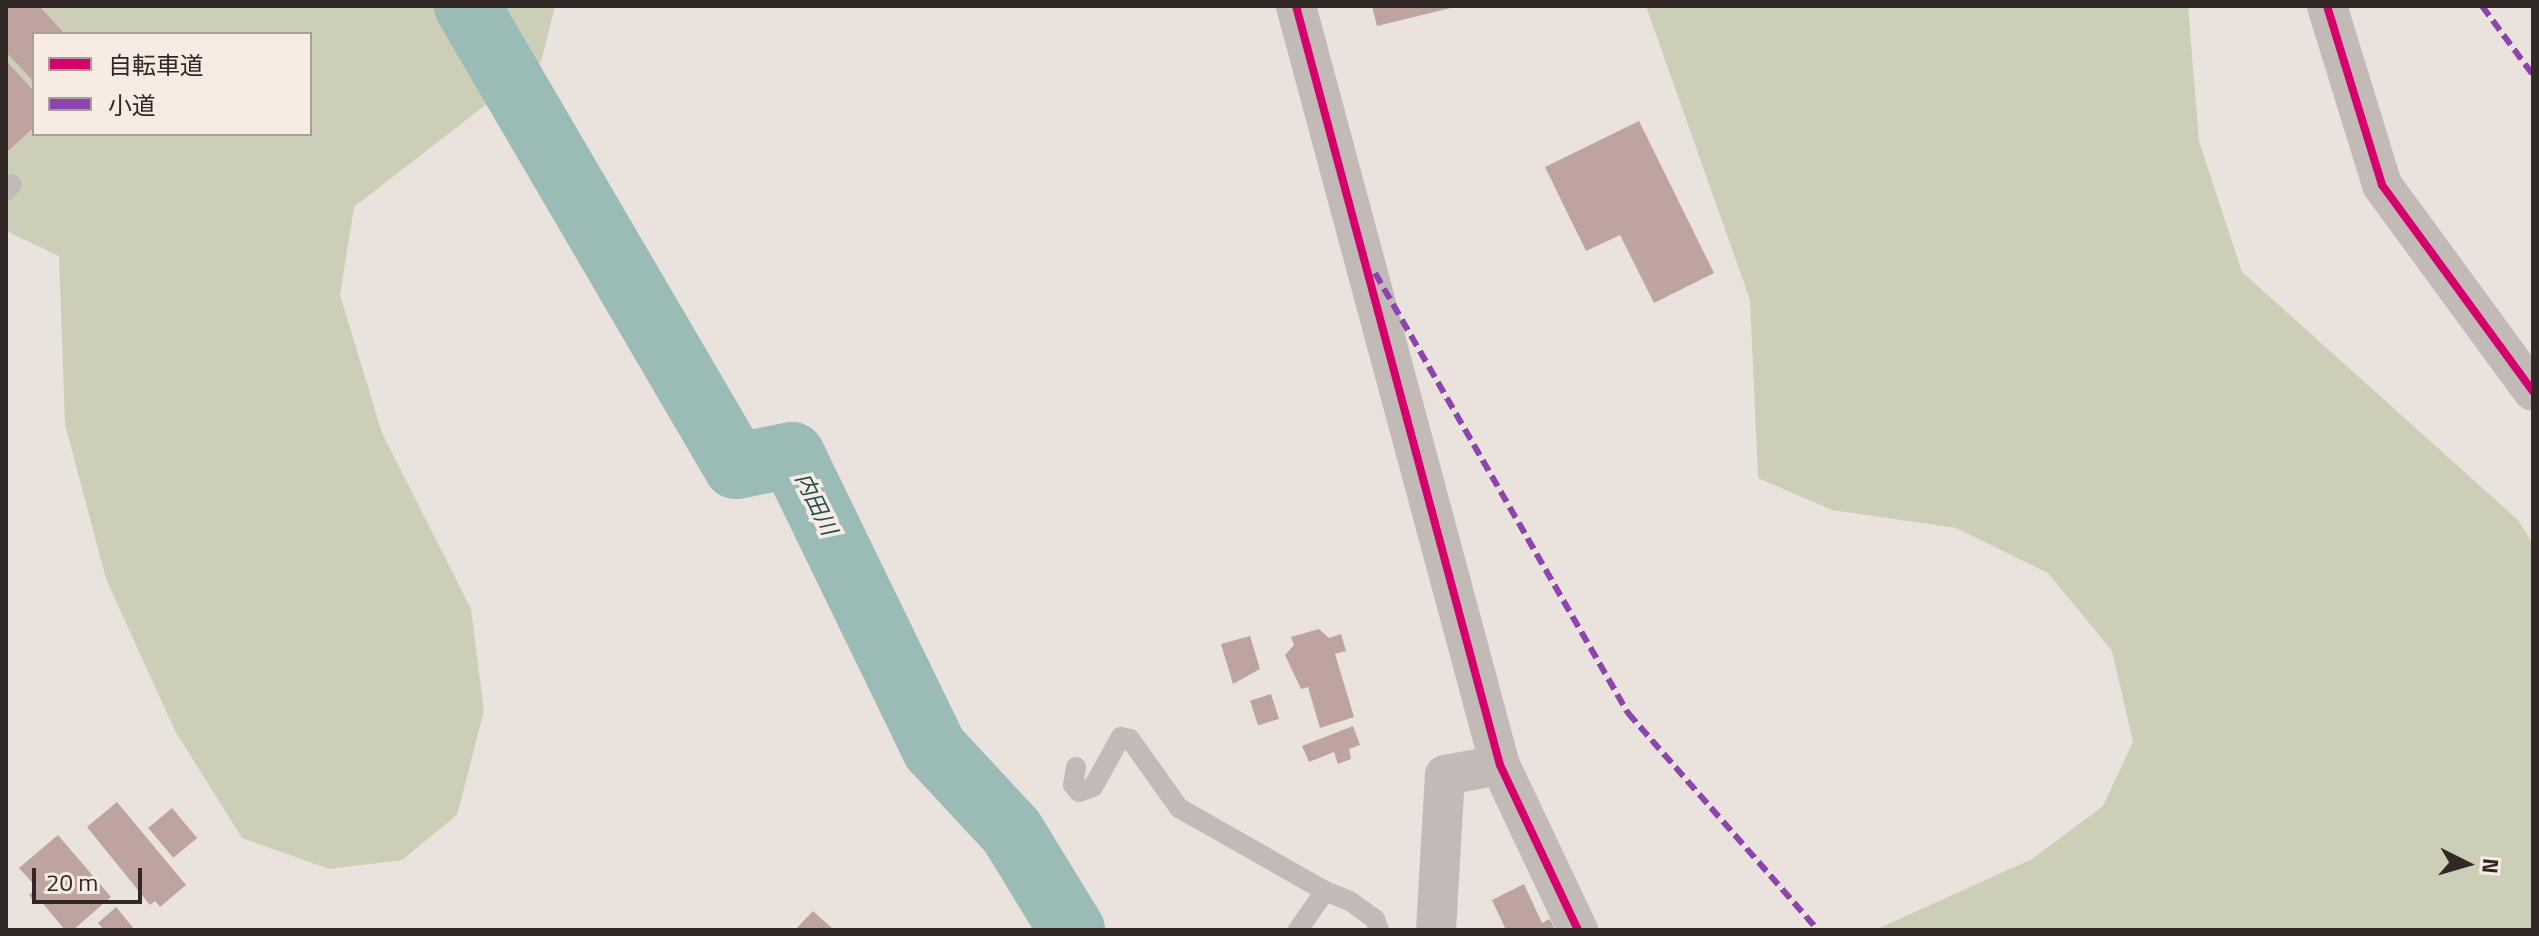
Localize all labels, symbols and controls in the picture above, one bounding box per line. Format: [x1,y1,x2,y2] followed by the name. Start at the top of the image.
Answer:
[32,32,312,136] legend
[108,47,204,83] text: 自転車道
[108,87,156,123] text: 小道
[790,469,842,539] water label: 内田川
[2427,824,2507,904] north arrow
[36,852,146,902] scale bar
[2473,857,2509,875] text: N
[46,864,98,900] text: 20 m

